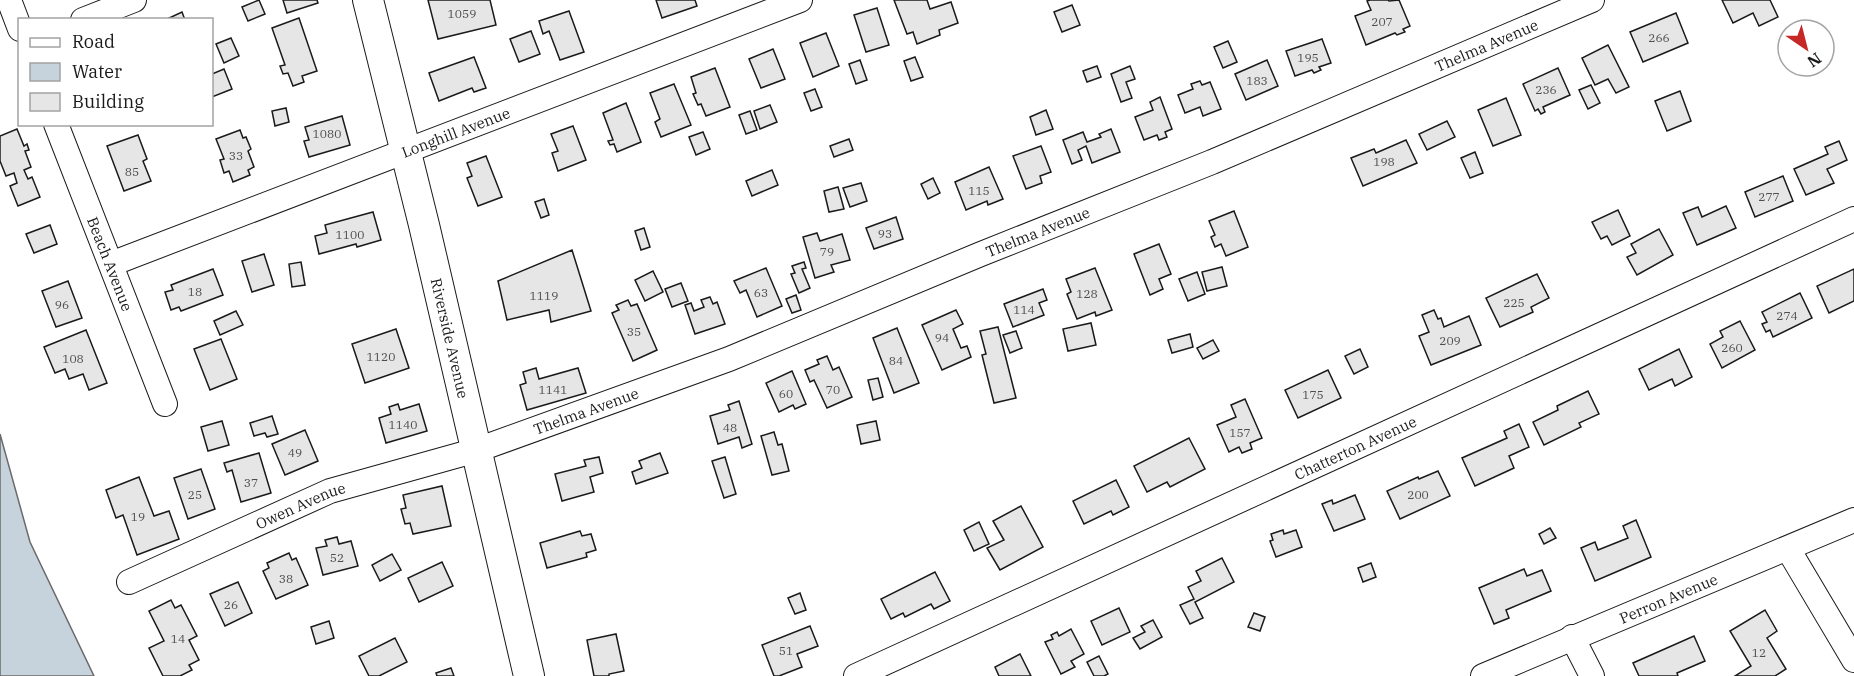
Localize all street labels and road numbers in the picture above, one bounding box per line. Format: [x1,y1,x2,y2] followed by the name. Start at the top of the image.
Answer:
[1432,15,1541,75] street label: Thelma Avenue
[399,103,512,161] street label: Longhill Avenue
[983,202,1092,261] street label: Thelma Avenue
[83,214,137,314] street label: Beach Avenue
[427,276,474,400] street label: Riverside Avenue
[531,383,641,438] street label: Thelma Avenue
[1291,411,1419,484] street label: Chatterton Avenue
[252,478,348,533] street label: Owen Avenue
[1616,569,1720,627] street label: Perron Avenue

